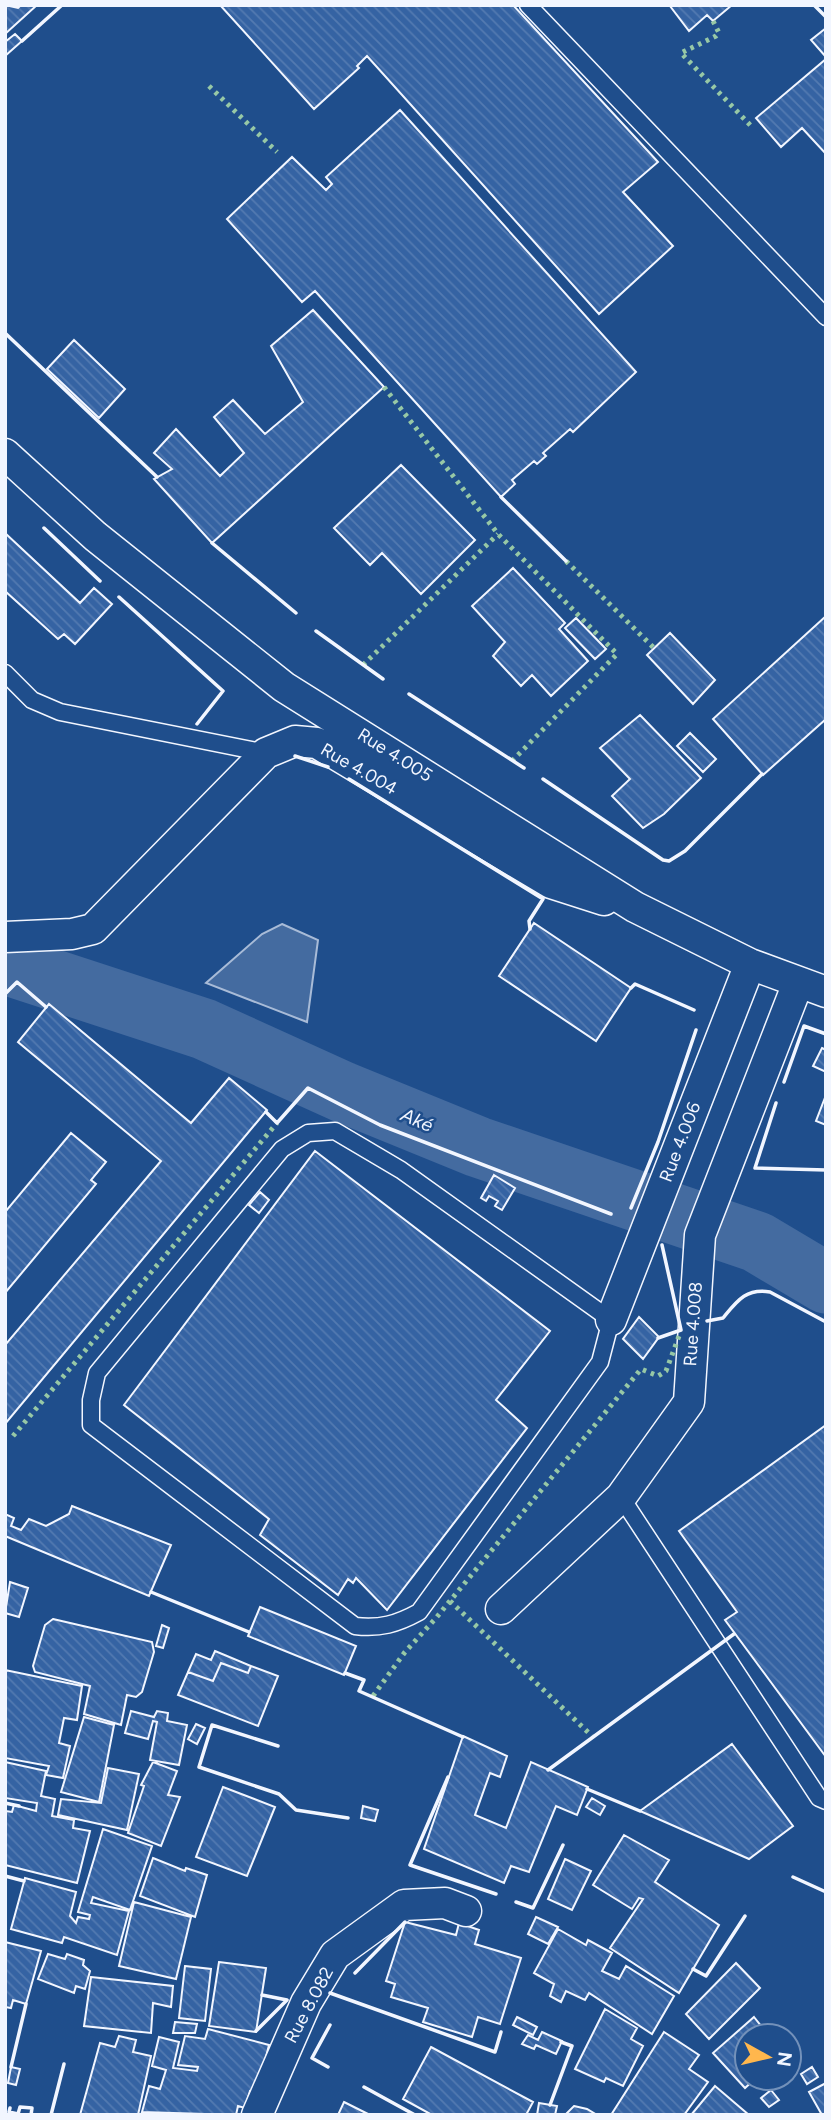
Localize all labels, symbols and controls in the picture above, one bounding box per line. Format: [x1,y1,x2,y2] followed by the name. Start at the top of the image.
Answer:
[354,723,436,787] street label: Rue 4.005
[317,738,401,800] street label: Rue 4.004
[655,1099,705,1185] street label: Rue 4.006
[397,1103,437,1137] water label: Aké
[679,1281,707,1367] street label: Rue 4.008
[280,1963,338,2047] street label: Rue 8.082
[733,2022,803,2092] north arrow
[772,2050,797,2068] text: N

